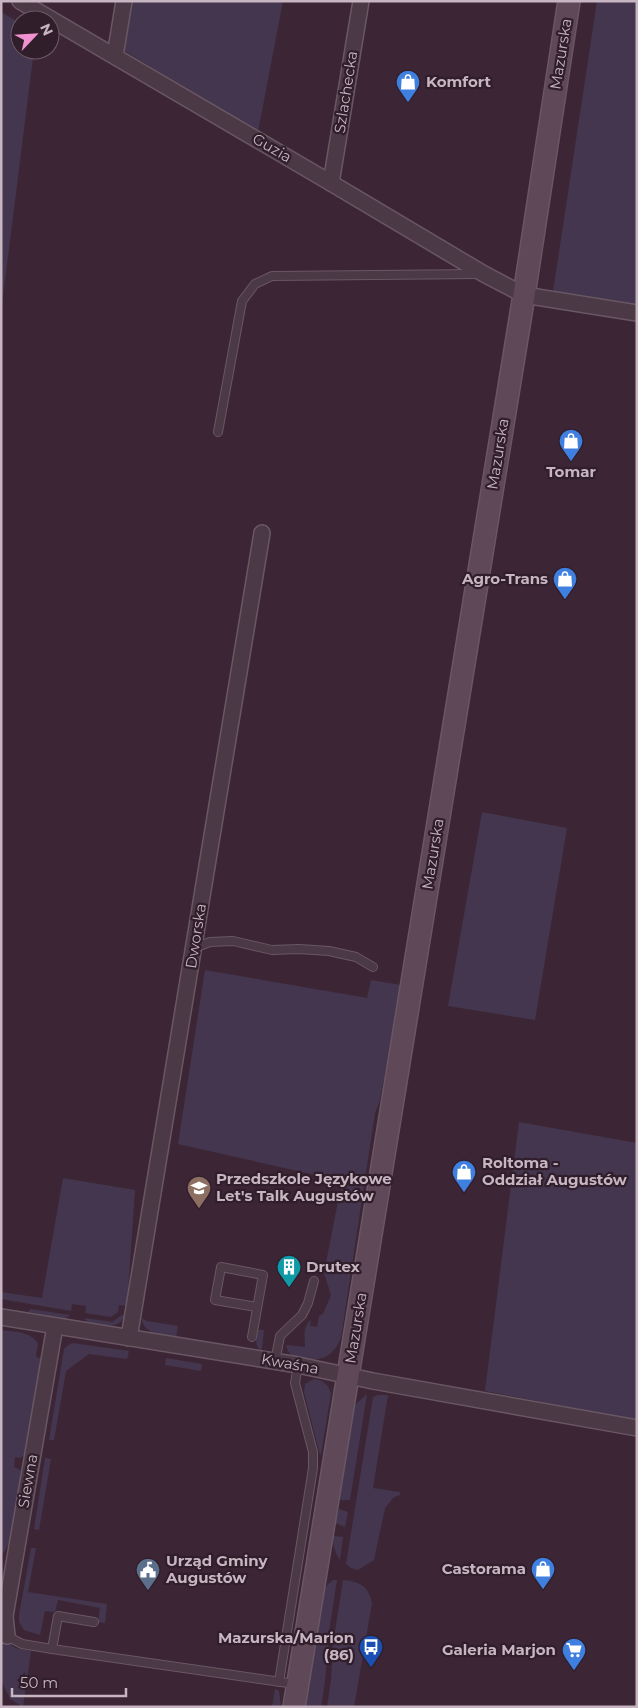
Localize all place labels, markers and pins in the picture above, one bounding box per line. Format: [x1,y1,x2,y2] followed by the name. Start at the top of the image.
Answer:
[395,69,421,103] shop icon: Komfort
[426,72,492,91] place label: Komfort
[558,428,584,462] shop icon: Tomar
[546,462,596,481] place label: Tomar
[552,566,578,600] shop icon: Agro-Trans
[461,569,548,588] place label: Agro-Trans
[482,1153,628,1189] place label: Roltoma - Oddział Augustów
[451,1159,477,1193] shop icon: Roltoma - Oddział Augustów
[216,1169,392,1205] place label: Przedszkole Językowe Let's Talk Augustów
[186,1175,212,1209] school or university icon: Przedszkole Językowe Let's Talk Augustów
[276,1254,302,1288] building icon: Drutex
[306,1257,360,1276] place label: Drutex
[165,1551,268,1587] place label: Urząd Gminy Augustów
[530,1556,556,1590] shop icon: Castorama
[135,1557,161,1591] public building icon: Urząd Gminy Augustów
[442,1559,526,1578] place label: Castorama
[218,1628,354,1664] place label: Mazurska/Marion (86)
[358,1634,384,1668] bus stop icon: Mazurska/Marion (86)
[561,1637,587,1671] supermarket icon: Galeria Marjon
[442,1640,556,1659] place label: Galeria Marjon

